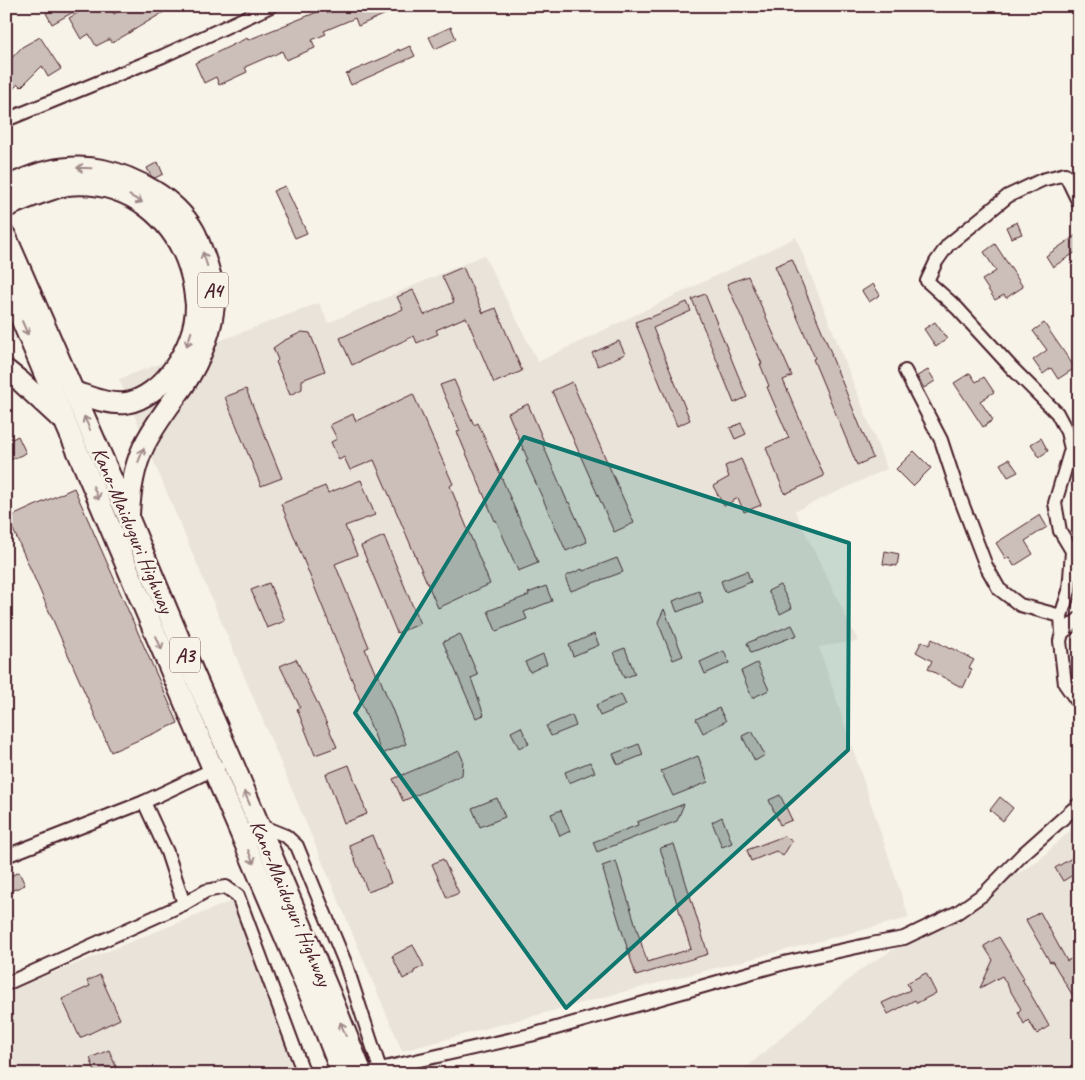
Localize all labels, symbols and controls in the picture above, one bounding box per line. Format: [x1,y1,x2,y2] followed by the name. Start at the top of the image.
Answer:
[76,163,92,173] one-way arrow
[128,194,143,204] one-way arrow
[200,252,209,268] one-way arrow
[198,272,228,308] road number: A4
[21,320,31,335] one-way arrow
[184,331,193,347] one-way arrow
[82,416,92,431] one-way arrow
[86,443,180,619] street label: Kano-Maiduguri Highway
[137,447,146,463] one-way arrow
[92,485,102,500] one-way arrow
[155,635,165,650] one-way arrow
[170,638,200,672] road number: A3
[242,791,252,806] one-way arrow
[244,816,338,992] street label: Kano-Maiduguri Highway
[246,849,256,864] one-way arrow
[338,1021,347,1036] one-way arrow

